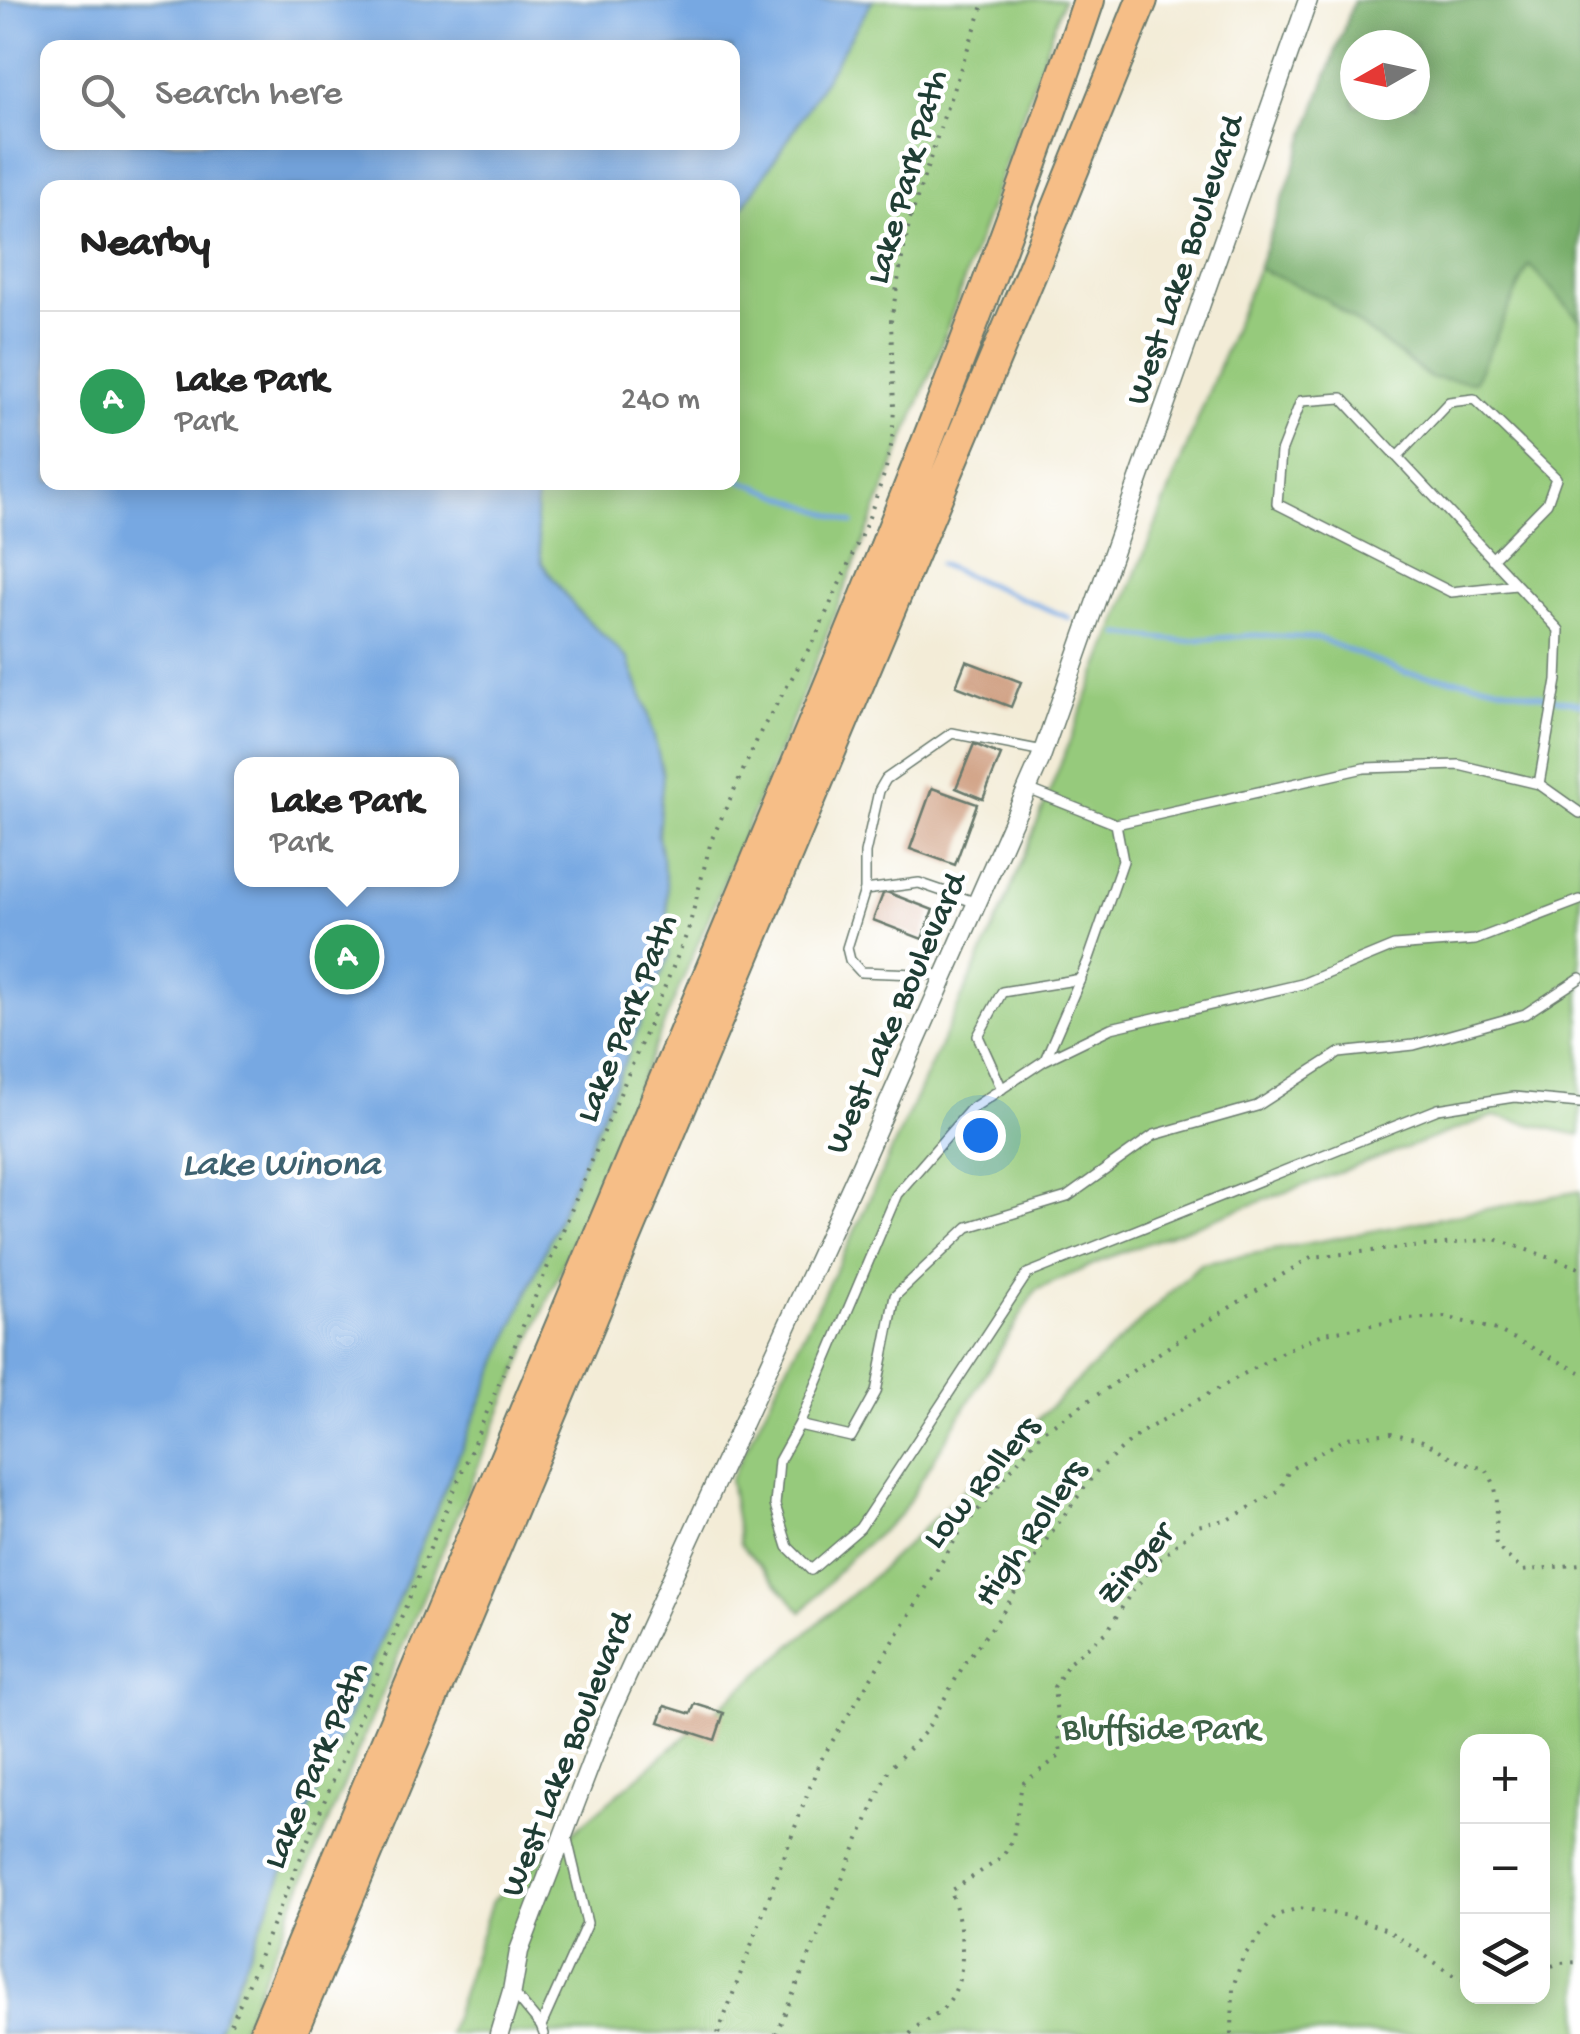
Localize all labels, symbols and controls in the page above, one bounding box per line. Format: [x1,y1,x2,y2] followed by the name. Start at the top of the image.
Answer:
[1340,30,1430,120] north arrow
[40,40,740,150] search box
[859,66,959,289] street label: Lake Park Path
[75,68,130,123] icon: search
[155,73,342,117] text: Search here
[1118,108,1257,411] street label: West Lake Boulevard
[80,221,210,270] text: Nearby
[175,360,328,404] text: Lake Park
[103,382,122,420] text: A
[621,382,700,420] text: 240 m
[175,404,236,442] text: Park
[234,757,459,887] popup
[270,781,423,825] text: Lake Park
[270,825,331,863] text: Park
[818,865,979,1161] street label: West Lake Boulevard
[569,909,690,1129] street label: Lake Park Path
[314,920,380,994] pin: A
[955,1110,1006,1161] your location
[182,1145,382,1189] water label: Lake Winona
[916,1408,1052,1559] street label: Low Rollers
[967,1452,1099,1615] street label: High Rollers
[1090,1514,1186,1616] street label: Zinger
[493,1604,646,1903] street label: West Lake Boulevard
[256,1656,380,1876] street label: Lake Park Path
[1061,1711,1263,1752] park label: Bluffside Park
[1460,1734,1550,2004] map controls
[1460,1734,1550,1824] button: +
[1460,1824,1550,1914] button: −
[1460,1914,1550,2004] button: layers

